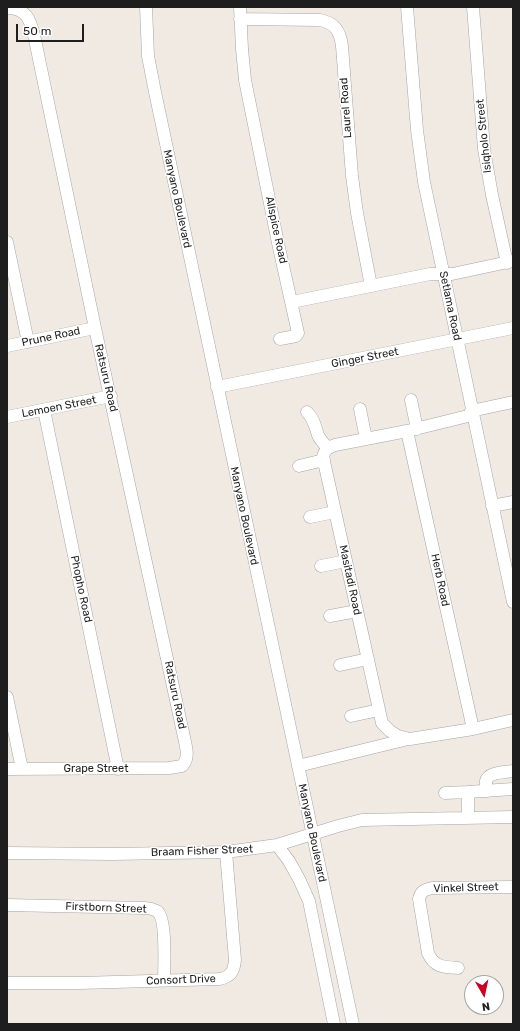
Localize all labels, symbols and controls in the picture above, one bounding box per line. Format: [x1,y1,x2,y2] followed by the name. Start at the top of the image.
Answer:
[18,16,86,42] scale bar
[23,24,51,38] text: 50 m
[337,77,355,139] street label: Laurel Road
[474,98,494,174] street label: Isiqholo Street
[160,149,194,249] street label: Manyano Boulevard
[262,195,290,265] street label: Allspice Road
[436,270,464,342] street label: Setlama Road
[21,324,81,350] street label: Prune Road
[92,343,120,413] street label: Ratsuru Road
[330,345,400,371] street label: Ginger Street
[21,393,97,421] street label: Lemoen Street
[227,466,261,566] street label: Manyano Boulevard
[336,544,364,616] street label: Masitadi Road
[428,552,452,608] street label: Herb Road
[67,554,95,624] street label: Phopho Road
[161,660,189,730] street label: Ratsuru Road
[64,762,128,776] street label: Grape Street
[295,783,329,883] street label: Manyano Boulevard
[151,843,253,859] street label: Braam Fisher Street
[433,880,499,896] street label: Vinkel Street
[65,900,147,916] street label: Firstborn Street
[146,972,216,988] street label: Consort Drive
[464,975,504,1015] north arrow
[481,999,491,1013] text: N

